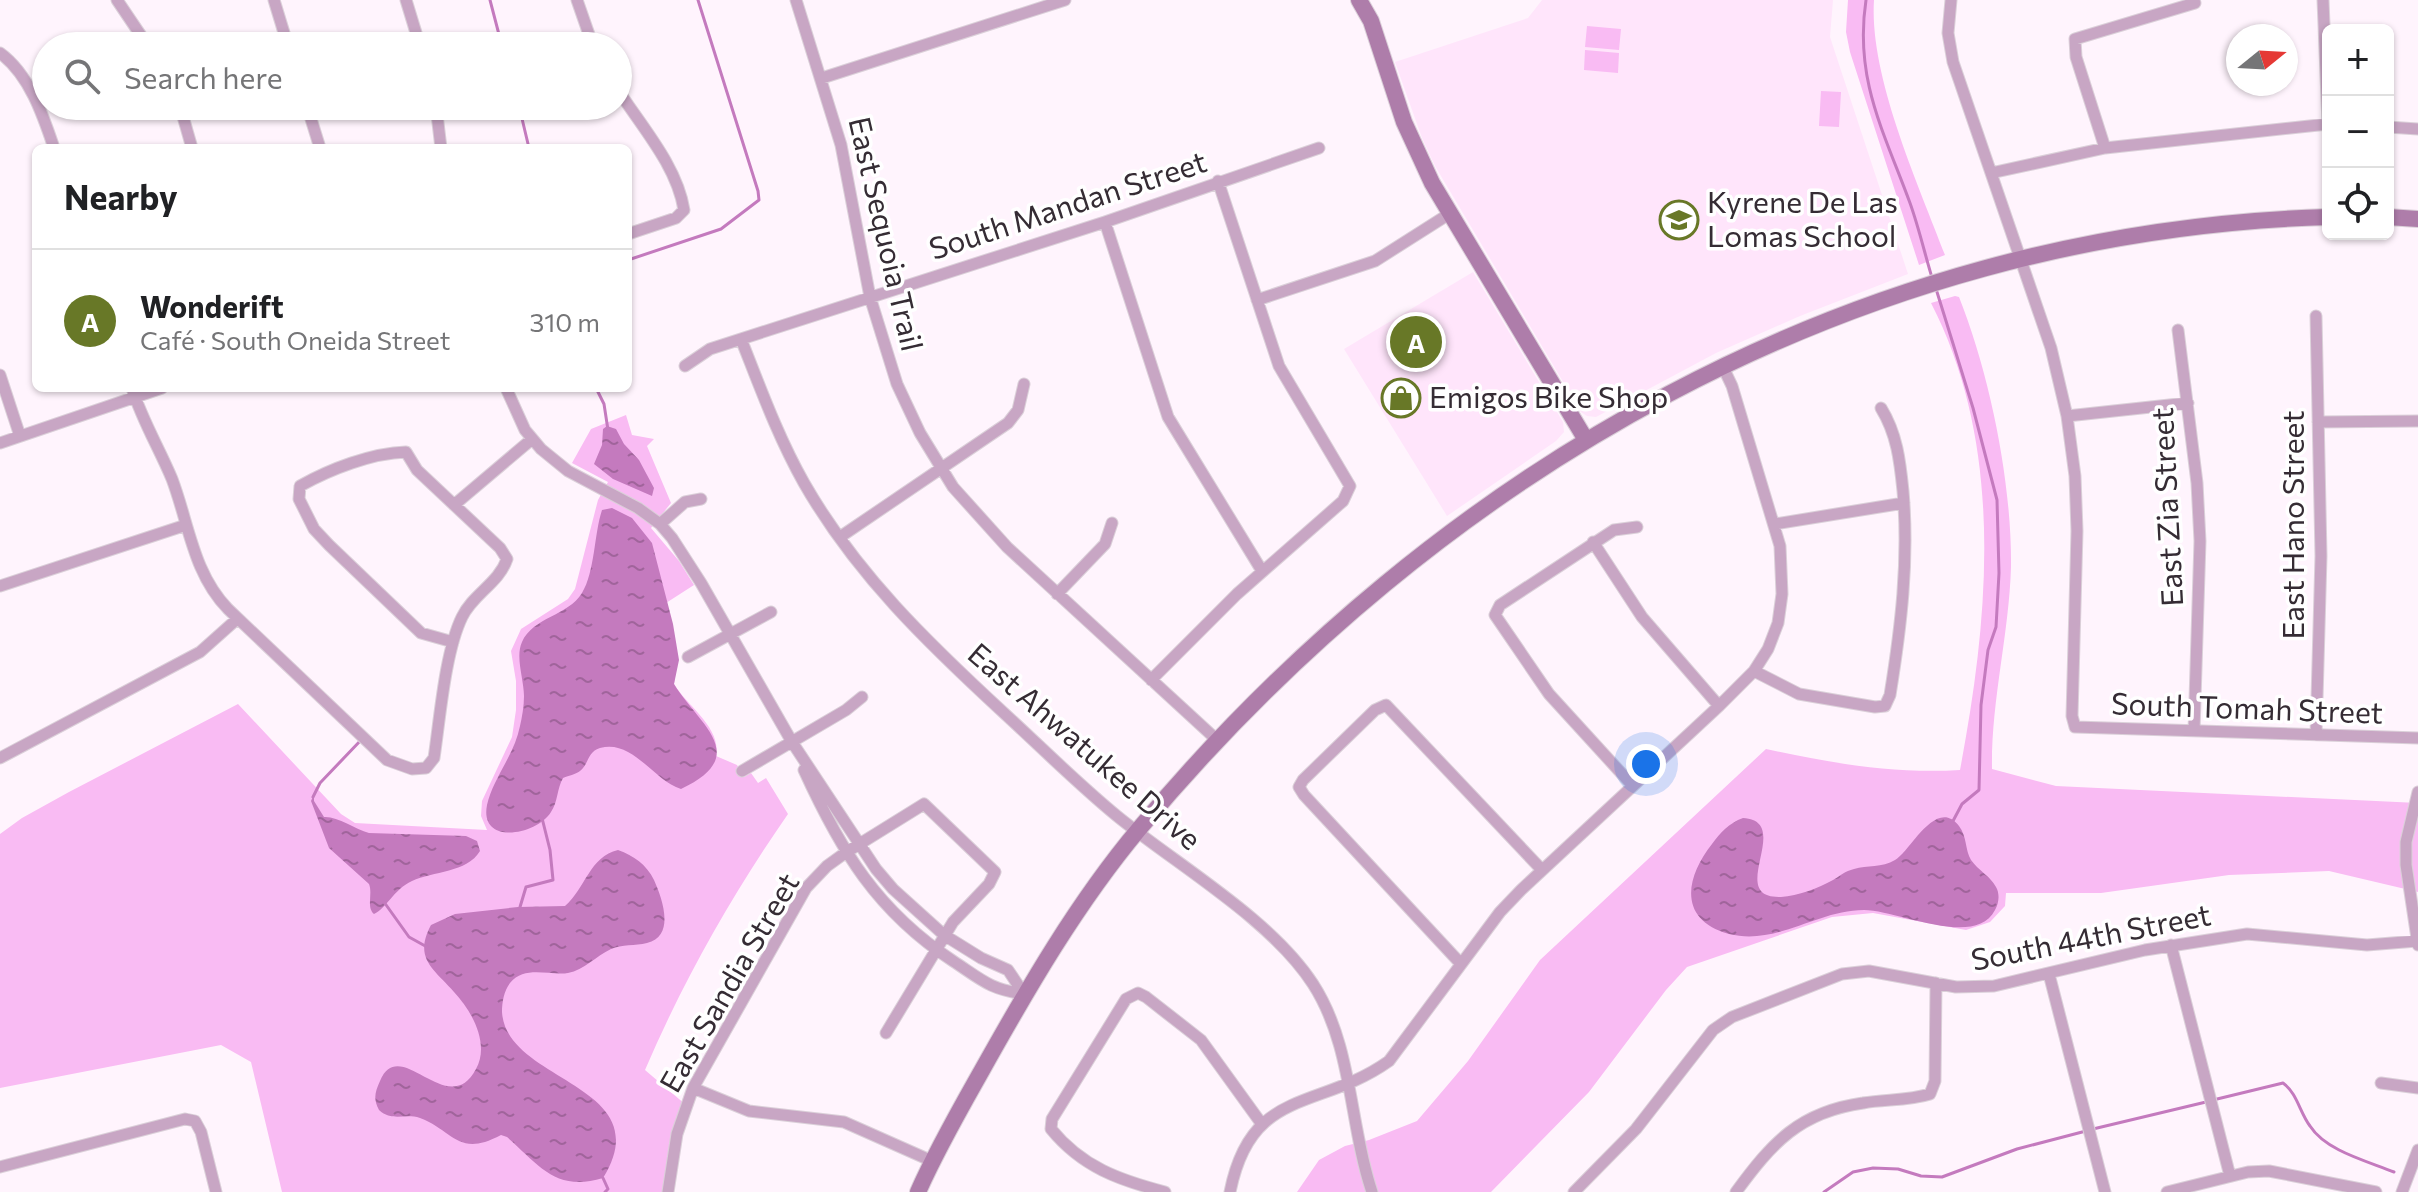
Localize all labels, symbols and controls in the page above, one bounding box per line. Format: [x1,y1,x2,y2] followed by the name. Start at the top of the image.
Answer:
[2226,24,2298,96] north arrow
[2322,24,2394,240] map controls
[2322,24,2394,96] button: +
[32,32,632,120] search box
[60,54,104,98] icon: search
[124,58,283,95] text: Search here
[2322,96,2394,168] button: −
[842,113,932,354] street label: East Sequoia Trail
[924,141,1211,266] street label: South Mandan Street
[2322,168,2394,240] button: locate
[64,175,178,217] text: Nearby
[1707,182,1898,253] place label: Kyrene De Las Lomas School
[1658,199,1700,241] school or university icon: Kyrene De Las Lomas School
[140,287,284,324] text: Wonderift
[81,306,99,337] text: A
[529,306,600,337] text: 310 m
[1390,312,1442,372] pin: A
[140,324,450,355] text: Café · South Oneida Street
[1380,377,1422,419] shop icon: Emigos Bike Shop
[1429,377,1668,414] place label: Emigos Bike Shop
[2142,407,2189,608] street label: East Zia Street
[2273,411,2310,639] street label: East Hano Street
[962,634,1210,856] street label: East Ahwatukee Drive
[2111,683,2384,730] street label: South Tomah Street
[1626,744,1666,784] your location
[650,866,806,1098] street label: East Sandia Street
[1967,894,2214,977] street label: South 44th Street

